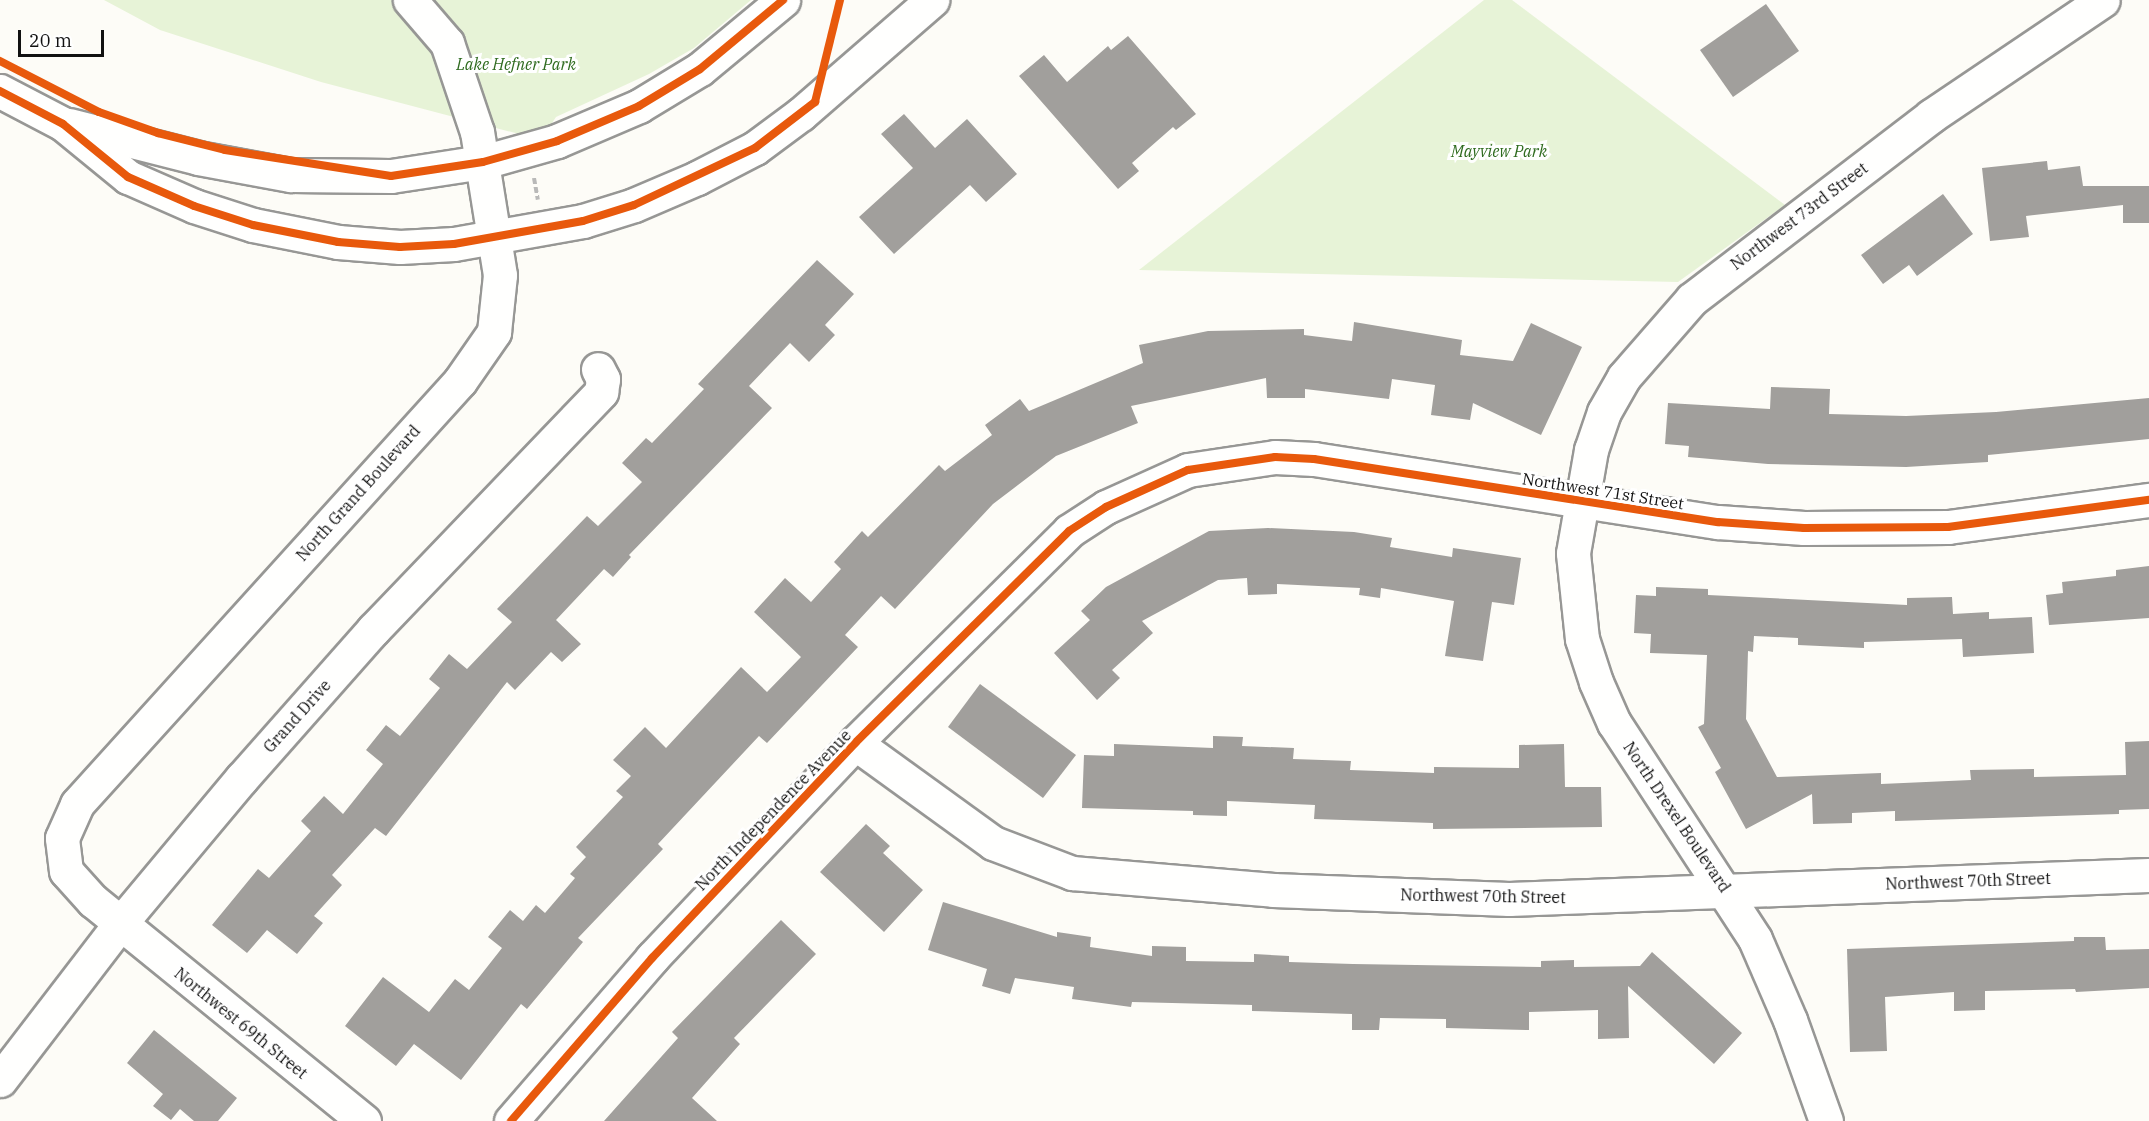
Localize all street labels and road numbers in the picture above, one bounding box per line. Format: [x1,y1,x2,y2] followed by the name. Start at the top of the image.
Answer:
[1727,158,1871,274] street label: Northwest 73rd Street
[292,421,424,565] street label: North Grand Boulevard
[1521,469,1685,513] street label: Northwest 71st Street
[259,676,335,756] street label: Grand Drive
[691,726,855,894] street label: North Independence Avenue
[1619,738,1735,896] street label: North Drexel Boulevard
[1885,869,2051,893] street label: Northwest 70th Street
[1400,885,1566,907] street label: Northwest 70th Street
[171,963,311,1083] street label: Northwest 69th Street

